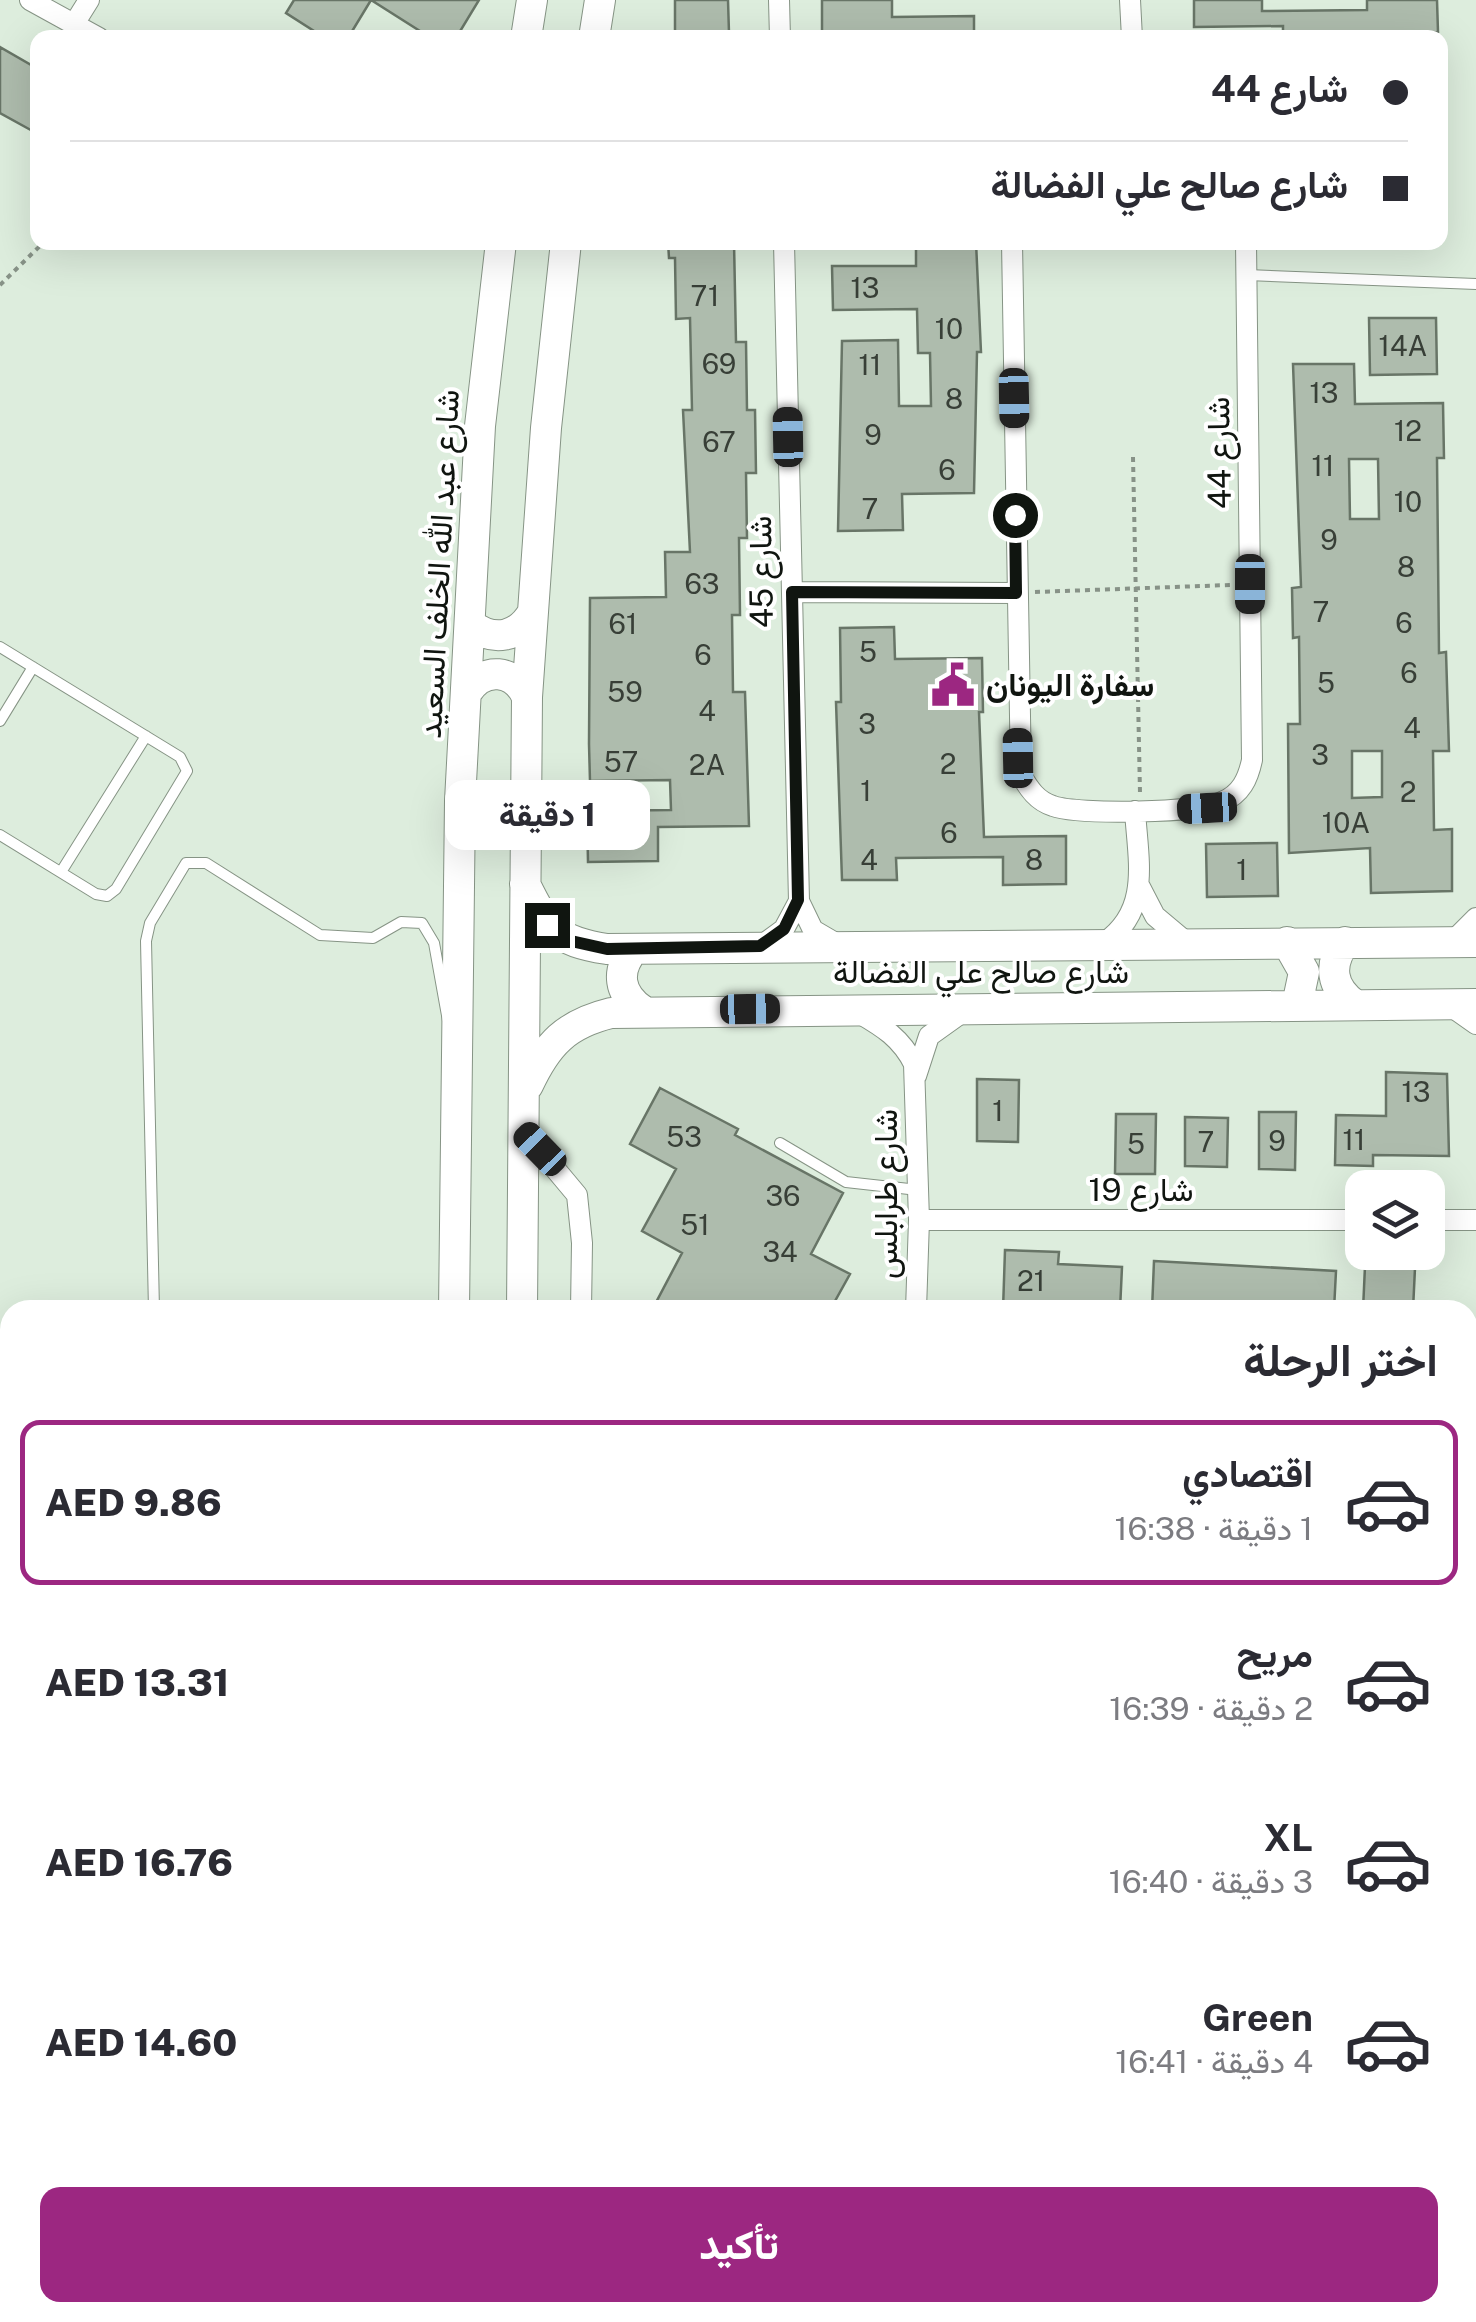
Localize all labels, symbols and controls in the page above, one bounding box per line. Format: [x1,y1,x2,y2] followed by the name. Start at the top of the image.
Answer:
[1211,66,1348,111] text: شارع 44
[991,162,1348,207] text: شارع صالح علي الفضالة
[850,271,880,304] house number: 13
[691,279,719,312] house number: 71
[935,312,963,345] house number: 10
[1379,329,1427,362] house number: 14A
[702,347,736,380] house number: 69
[859,348,881,381] house number: 11
[998,368,1030,428] car
[1309,376,1339,409] house number: 13
[945,382,963,415] house number: 8
[411,388,470,740] street label: شارع عبد الله الخلف السعيد
[1199,396,1242,510] street label: شارع 44
[772,407,804,467] car
[1394,414,1422,447] house number: 12
[864,418,882,451] house number: 9
[702,425,736,458] house number: 67
[1312,449,1334,482] house number: 11
[938,453,956,486] house number: 6
[1394,485,1422,518] house number: 10
[862,492,878,525] house number: 7
[993,493,1038,538] route start
[741,515,784,629] street label: شارع 45
[1320,523,1338,556] house number: 9
[1397,550,1415,583] house number: 8
[1235,554,1265,614] car
[685,567,719,600] house number: 63
[1313,595,1329,628] house number: 7
[1395,606,1413,639] house number: 6
[609,607,637,640] house number: 61
[859,635,877,668] house number: 5
[694,638,712,671] house number: 6
[1400,656,1418,689] house number: 6
[929,661,977,709] public building icon: سفارة اليونان
[986,666,1154,705] place label: سفارة اليونان
[1317,666,1335,699] house number: 5
[607,675,643,708] house number: 59
[698,694,716,727] house number: 4
[858,707,876,740] house number: 3
[1403,711,1421,744] house number: 4
[1002,728,1034,788] car
[1311,738,1329,771] house number: 3
[604,745,638,778] house number: 57
[940,747,956,780] house number: 2
[689,748,725,781] house number: 2A
[860,774,872,807] house number: 1
[1400,775,1416,808] house number: 2
[444,780,650,850] callout: 1 دقيقة
[1176,791,1238,825] car
[499,796,596,833] text: 1 دقيقة
[1322,806,1370,839] house number: 10A
[940,816,958,849] house number: 6
[860,843,878,876] house number: 4
[1025,843,1043,876] house number: 8
[1236,853,1248,886] house number: 1
[525,903,570,948] route end
[833,953,1129,998] street label: شارع صالح علي الفضالة
[720,993,780,1025] car
[1401,1075,1431,1108] house number: 13
[992,1094,1004,1127] house number: 1
[867,1109,908,1279] street label: شارع طرابلس
[508,1117,572,1181] car
[666,1120,702,1153] house number: 53
[1343,1123,1365,1156] house number: 11
[1268,1124,1286,1157] house number: 9
[1198,1125,1214,1158] house number: 7
[1127,1127,1145,1160] house number: 5
[1345,1170,1445,1270] map controls
[1345,1170,1445,1270] button: layers
[1088,1171,1194,1212] street label: شارع 19
[766,1179,800,1212] house number: 36
[680,1208,710,1241] house number: 51
[762,1235,798,1268] house number: 34
[1017,1264,1045,1297] house number: 21
[1243,1333,1438,1386] text: اختر الرحلة
[1182,1451,1313,1496] text: اقتصادي
[1343,1458,1433,1548] icon: car
[45,1480,222,1525] text: AED 9.86
[1115,1510,1313,1547] text: 1 دقيقة · 16:38
[1237,1631,1313,1676] text: مريح
[1343,1638,1433,1728] icon: car
[45,1660,229,1705] text: AED 13.31
[1109,1690,1313,1727] text: 2 دقيقة · 16:39
[1264,1815,1313,1860] text: XL
[1343,1818,1433,1908] icon: car
[45,1840,233,1885] text: AED 16.76
[1109,1863,1313,1900] text: 3 دقيقة · 16:40
[1202,1995,1313,2040] text: Green
[1343,1998,1433,2088] icon: car
[45,2020,237,2065] text: AED 14.60
[1115,2043,1313,2080] text: 4 دقيقة · 16:41
[40,2187,1438,2302] button: تأكيد

